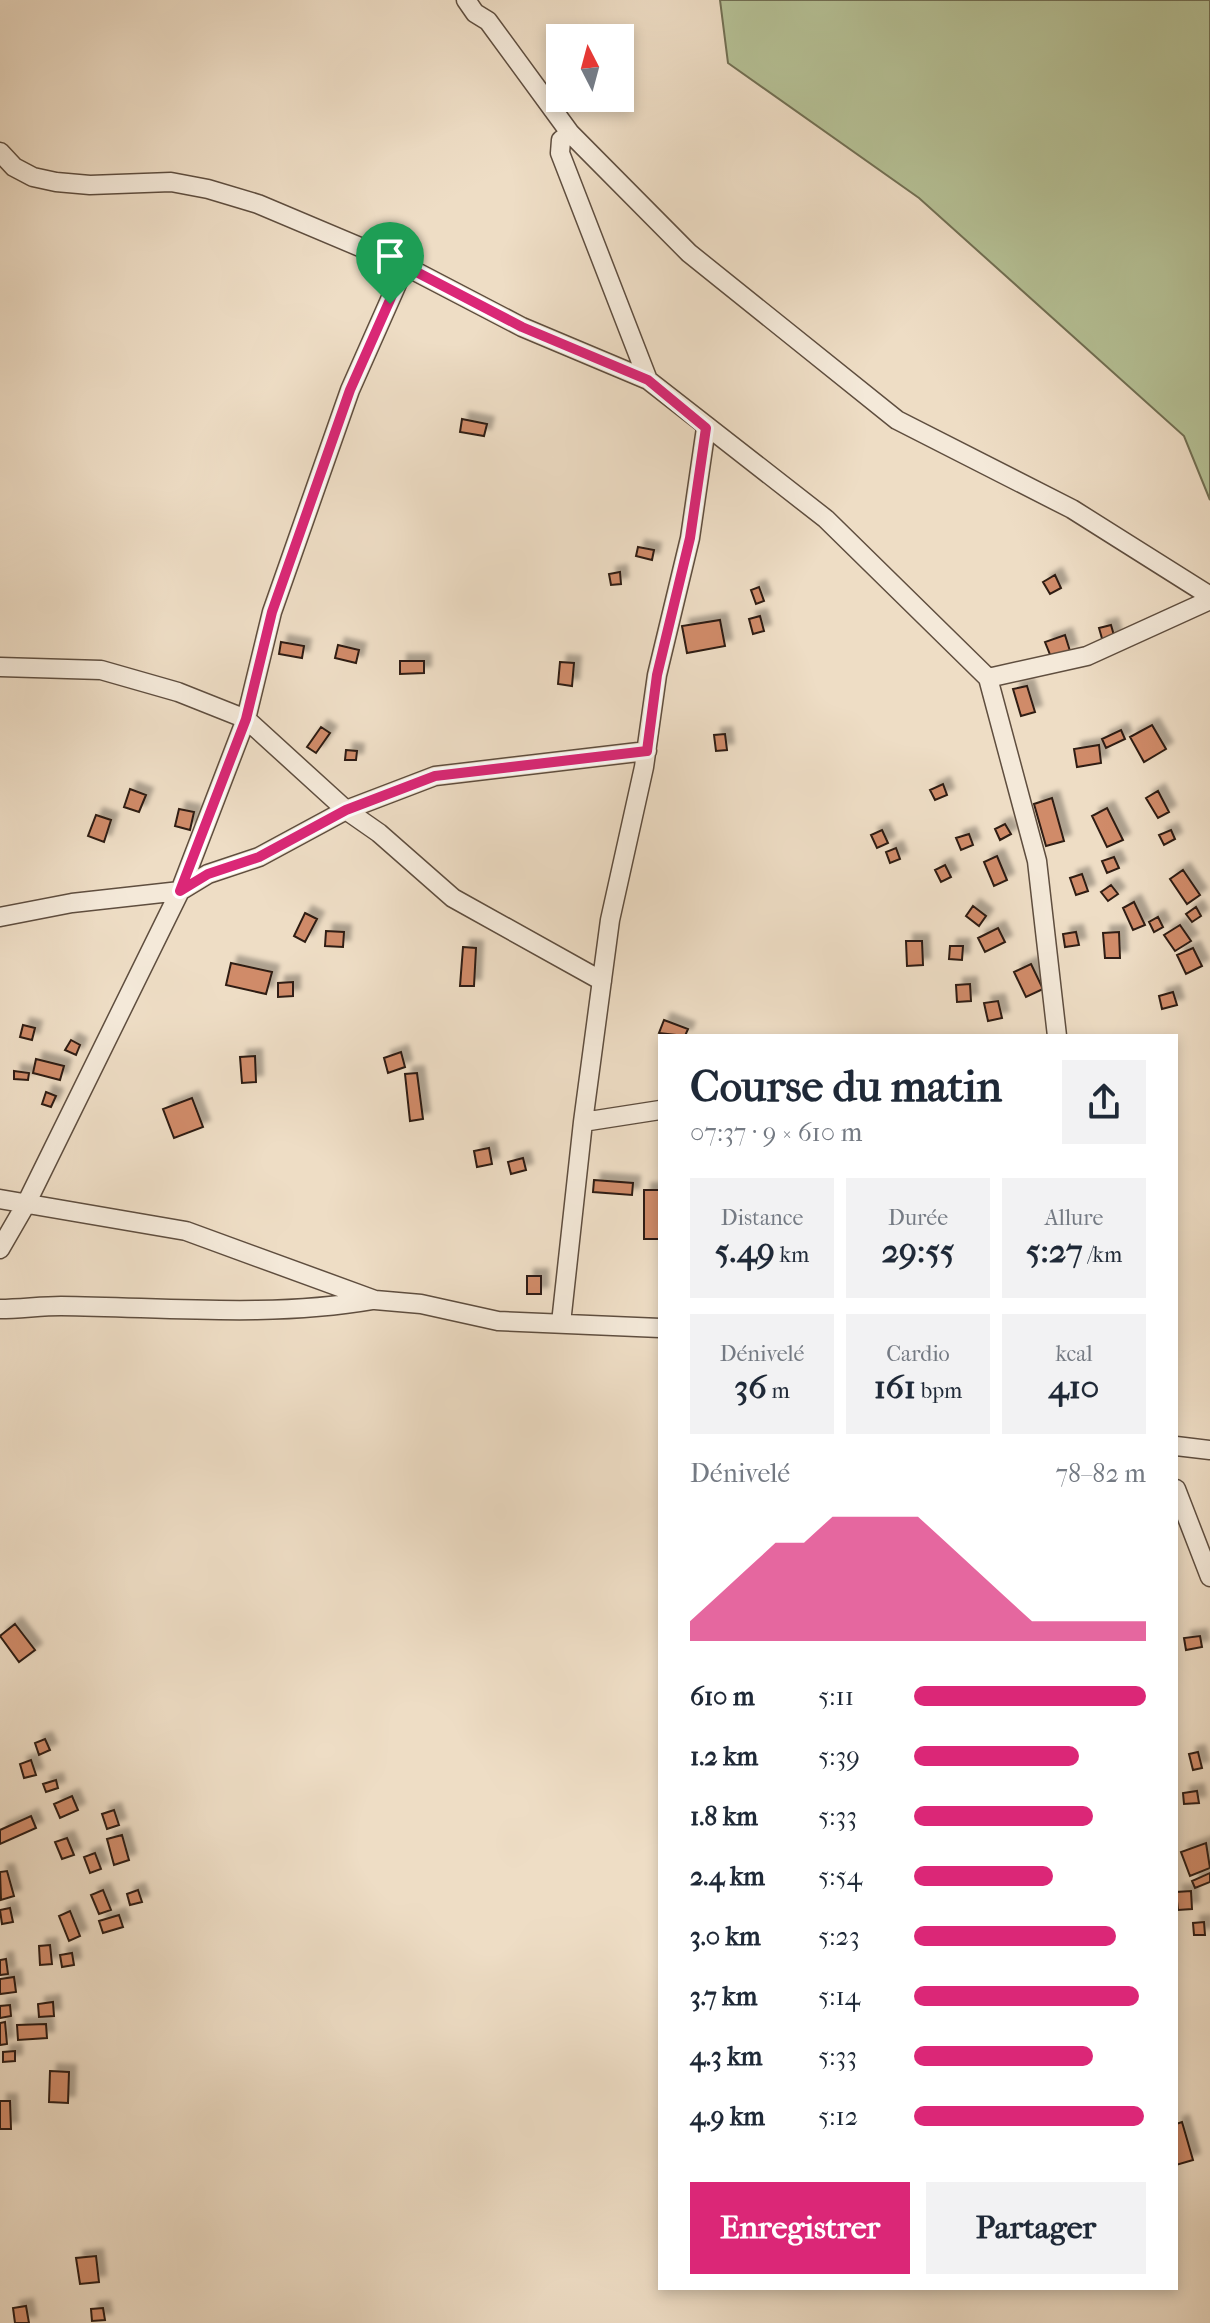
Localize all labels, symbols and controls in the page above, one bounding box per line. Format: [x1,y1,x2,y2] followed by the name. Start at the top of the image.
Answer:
[546,24,634,112] north arrow
[546,24,634,112] map controls
[356,222,424,304] pin
[368,234,412,278] icon: arrive
[1062,1060,1146,1144] button: share
[690,1061,1002,1112] text: Course du matin
[690,1117,862,1148] text: 07:37 · 9 × 610 m
[721,1205,803,1231] text: Distance
[888,1205,948,1231] text: Durée
[1045,1205,1103,1231] text: Allure
[715,1231,775,1271] text: 5.49
[882,1231,954,1271] text: 29:55
[1026,1231,1083,1271] text: 5:27
[775,1242,809,1268] text: km
[1083,1242,1122,1268] text: /km
[720,1341,804,1367] text: Dénivelé
[886,1341,950,1367] text: Cardio
[1055,1341,1093,1367] text: kcal
[734,1367,767,1407] text: 36
[874,1367,916,1407] text: 161
[1049,1367,1099,1407] text: 410
[767,1378,790,1404] text: m
[916,1378,962,1404] text: bpm
[690,1458,790,1489] text: Dénivelé
[1055,1458,1146,1489] text: 78–82 m
[690,1681,755,1712] text: 610 m
[818,1681,854,1712] text: 5:11
[690,1741,758,1772] text: 1.2 km
[818,1741,860,1772] text: 5:39
[690,1801,758,1832] text: 1.8 km
[818,1801,857,1832] text: 5:33
[690,1861,765,1892] text: 2.4 km
[818,1861,862,1892] text: 5:54
[690,1921,761,1952] text: 3.0 km
[818,1921,860,1952] text: 5:23
[690,1981,757,2012] text: 3.7 km
[818,1981,860,2012] text: 5:14
[690,2041,762,2072] text: 4.3 km
[818,2041,857,2072] text: 5:33
[690,2101,765,2132] text: 4.9 km
[818,2101,858,2132] text: 5:12
[690,2182,910,2274] button: Enregistrer
[926,2182,1146,2274] button: Partager

